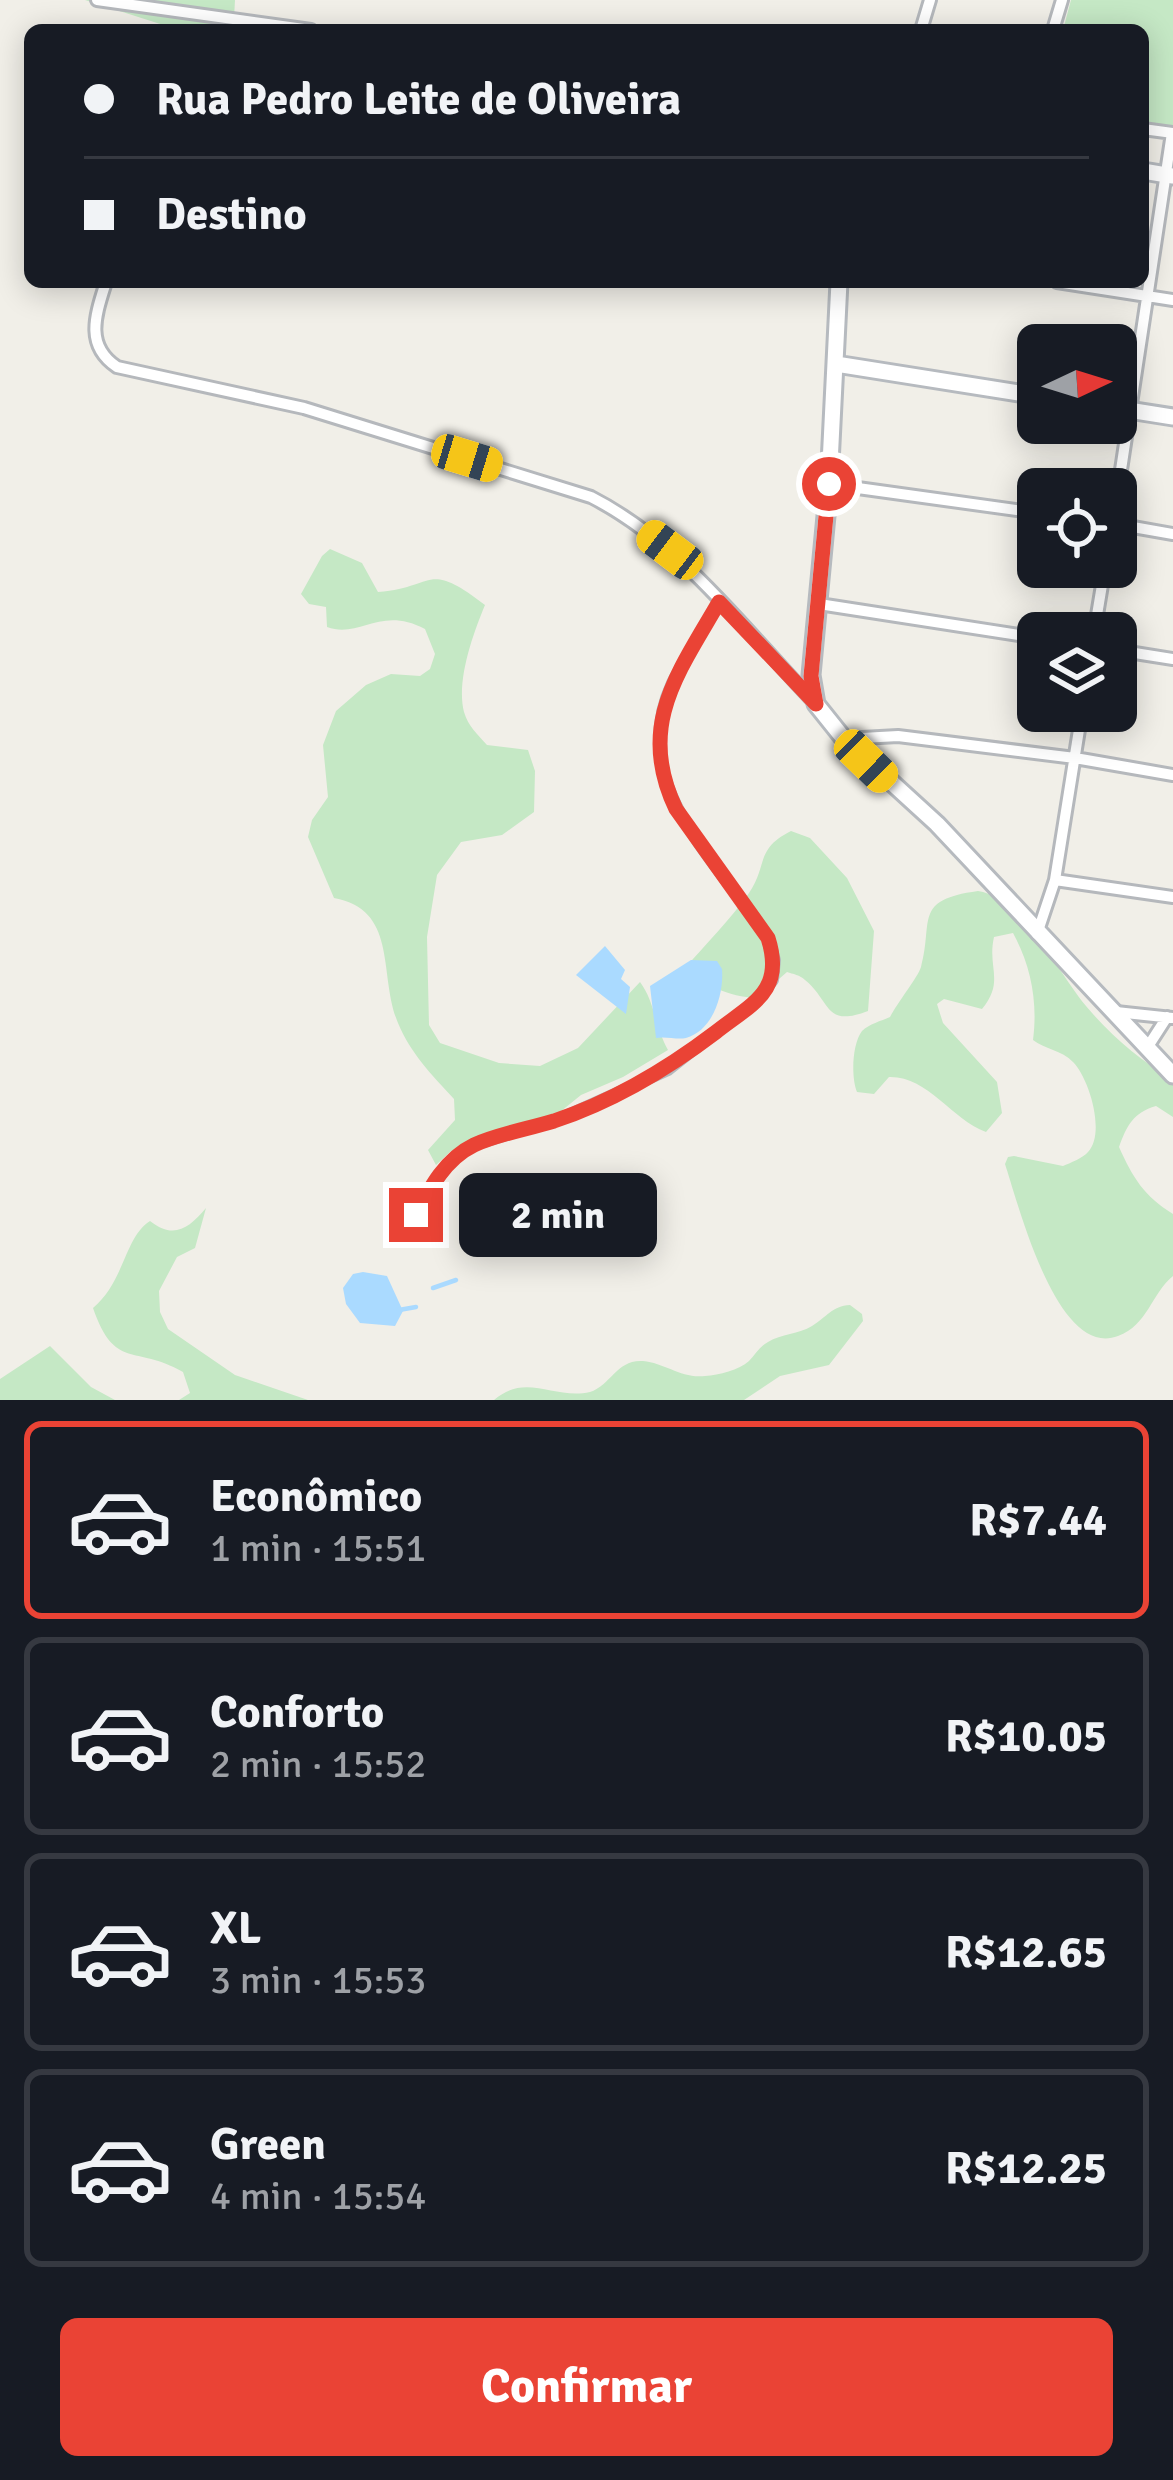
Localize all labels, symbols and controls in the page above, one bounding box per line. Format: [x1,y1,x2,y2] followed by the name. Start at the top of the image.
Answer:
[156,72,681,127] text: Rua Pedro Leite de Oliveira
[156,187,307,242] text: Destino
[1017,324,1137,444] north arrow
[1017,324,1137,732] map controls
[427,430,507,486] car
[802,457,856,511] route start
[1017,468,1137,588] button: locate
[630,514,710,586] car
[1017,612,1137,732] button: layers
[828,723,904,799] car
[458,1173,656,1257] callout: 2 min
[389,1188,443,1242] route end
[511,1191,605,1239] text: 2 min
[66,1466,174,1574] icon: car
[210,1469,422,1524] text: Econômico
[969,1493,1107,1548] text: R$7.44
[210,1524,426,1572] text: 1 min · 15:51
[66,1682,174,1790] icon: car
[210,1685,384,1740] text: Conforto
[945,1709,1107,1764] text: R$10.05
[210,1740,426,1788] text: 2 min · 15:52
[66,1898,174,2006] icon: car
[210,1901,261,1956] text: XL
[945,1925,1107,1980] text: R$12.65
[210,1956,426,2004] text: 3 min · 15:53
[66,2114,174,2222] icon: car
[210,2117,326,2172] text: Green
[945,2141,1107,2196] text: R$12.25
[210,2172,426,2220] text: 4 min · 15:54
[60,2318,1113,2456] button: Confirmar

